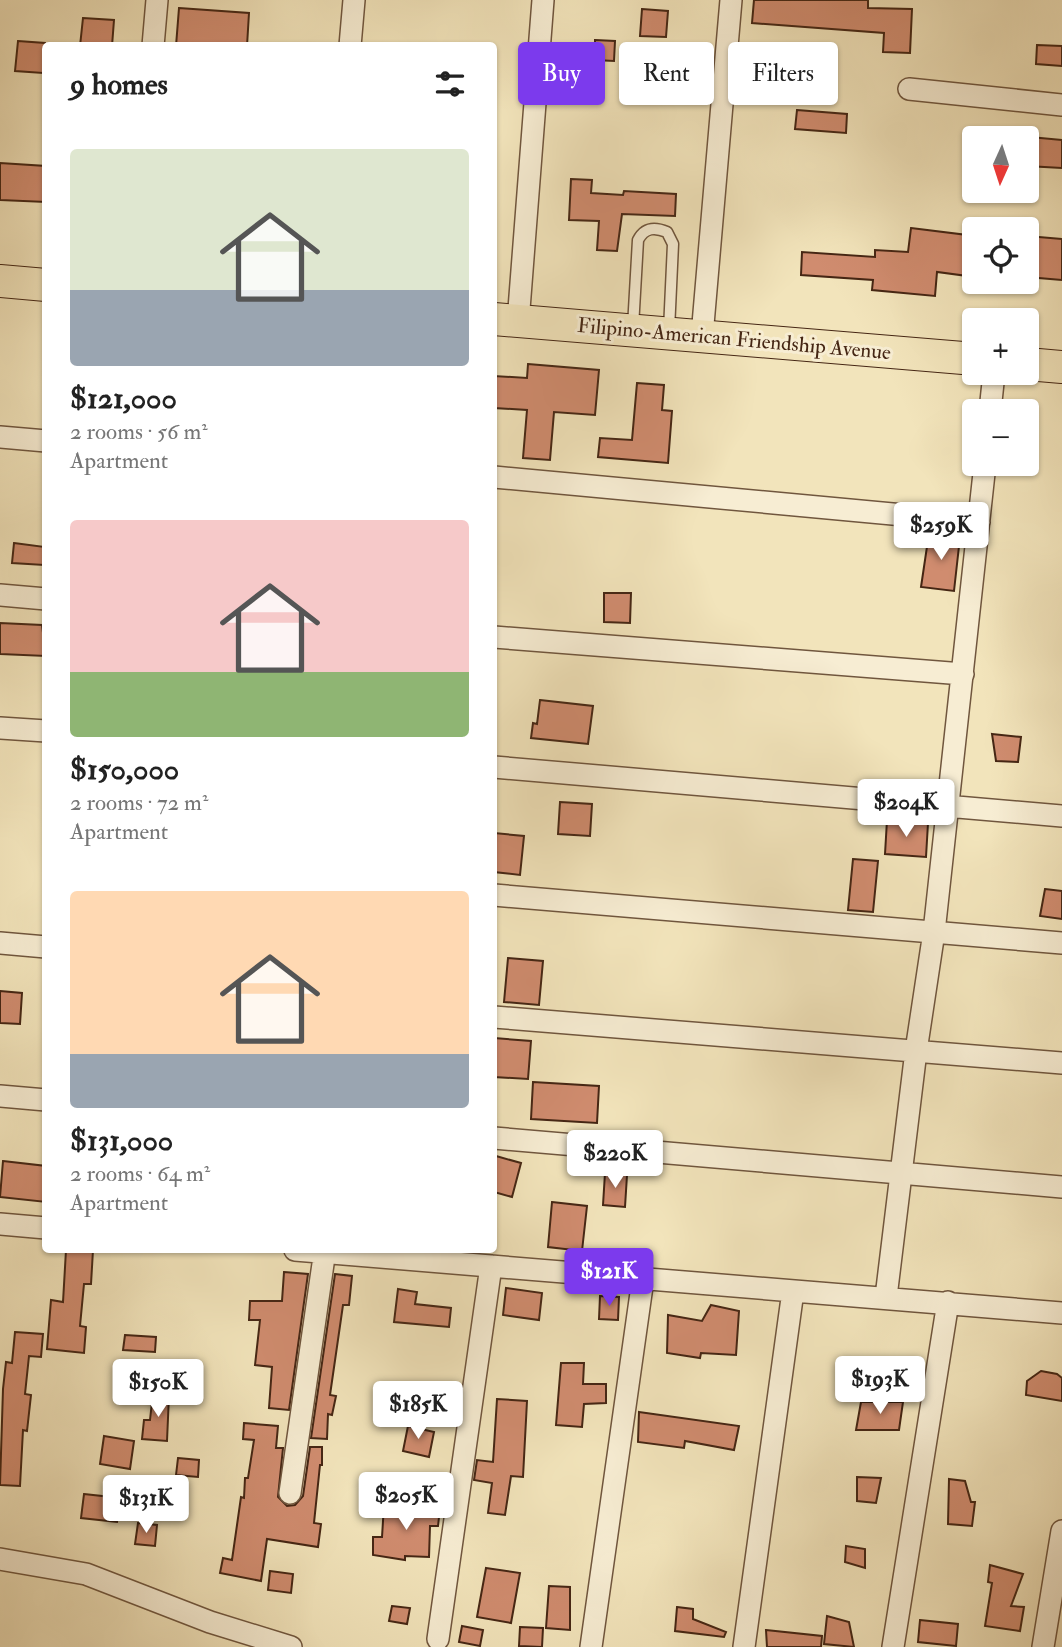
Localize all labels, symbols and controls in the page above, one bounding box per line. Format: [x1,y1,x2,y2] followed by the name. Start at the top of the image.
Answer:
[518,42,605,105] chip: Buy
[619,42,714,105] chip: Rent
[728,42,838,105] chip: Filters
[431,65,469,103] icon: filters
[70,66,168,103] text: 9 homes
[962,126,1040,203] north arrow
[962,126,1039,476] map controls
[207,194,333,320] icon: home
[962,217,1039,294] button: locate
[962,308,1039,385] button: +
[576,312,892,366] street label: Filipino-American Friendship Avenue
[70,380,177,417] text: $121,000
[962,399,1039,476] button: −
[70,417,208,446] text: 2 rooms · 56 m²
[70,446,168,475] text: Apartment
[892,503,990,562] pin: $259K
[910,510,972,539] text: $259K
[207,565,333,691] icon: home
[70,751,179,788] text: $150,000
[857,780,955,839] pin: $204K
[874,787,938,816] text: $204K
[70,788,208,817] text: 2 rooms · 72 m²
[70,817,168,846] text: Apartment
[207,936,333,1062] icon: home
[70,1122,173,1159] text: $131,000
[566,1130,664,1190] pin: $220K
[583,1138,647,1167] text: $220K
[70,1159,210,1188] text: 2 rooms · 64 m²
[70,1188,168,1217] text: Apartment
[560,1248,658,1308] pin: $121K
[580,1256,638,1285] text: $121K
[831,1356,929,1416] pin: $193K
[109,1360,207,1419] pin: $150K
[851,1364,909,1393] text: $193K
[129,1367,187,1396] text: $150K
[369,1382,467,1441] pin: $185K
[389,1389,447,1418] text: $185K
[357,1472,455,1532] pin: $205K
[97,1476,195,1535] pin: $131K
[375,1480,437,1509] text: $205K
[119,1483,173,1512] text: $131K

